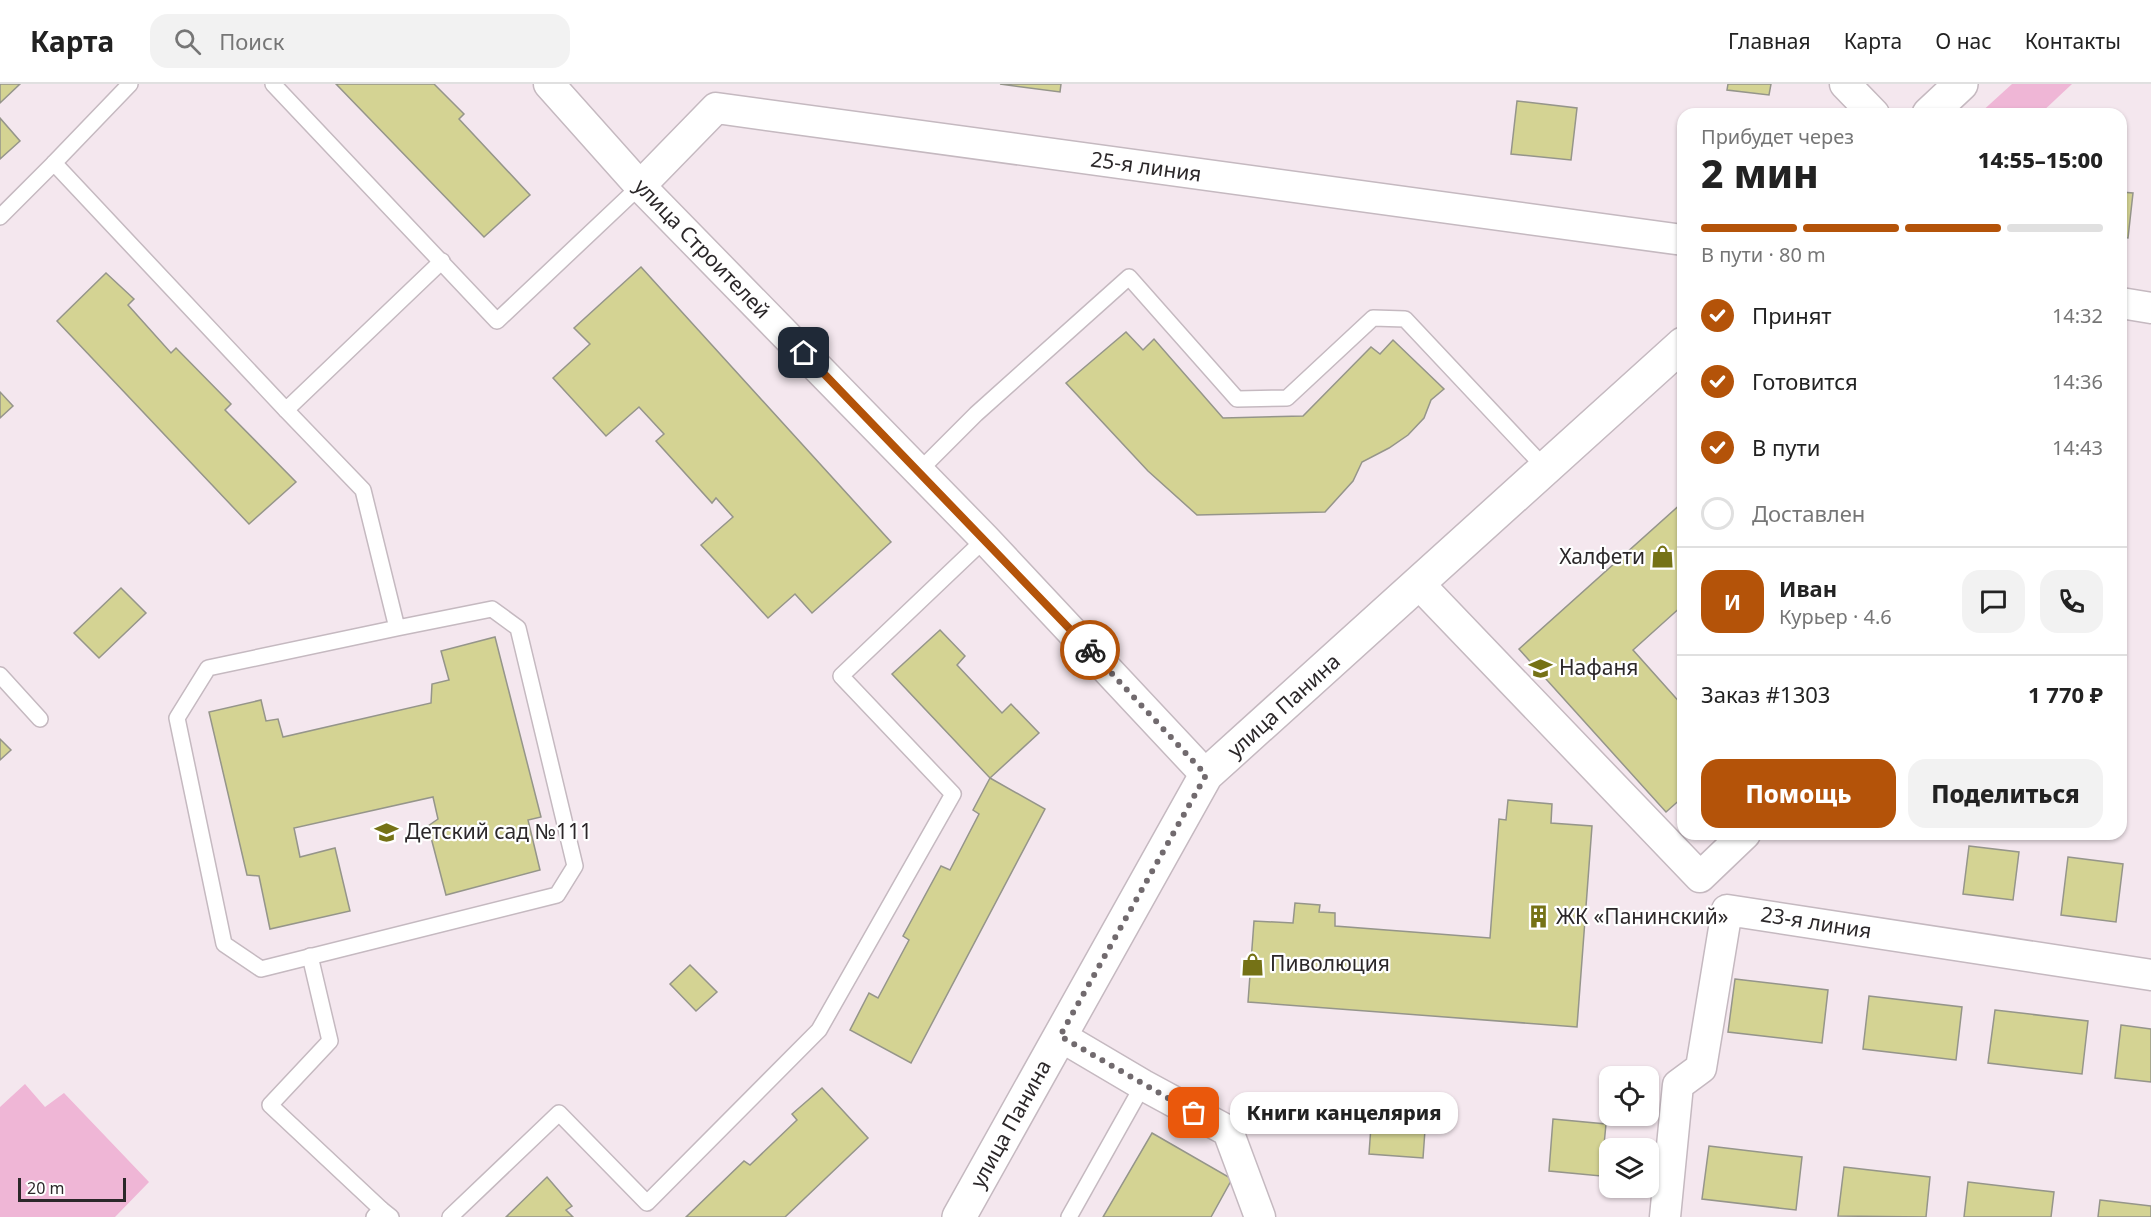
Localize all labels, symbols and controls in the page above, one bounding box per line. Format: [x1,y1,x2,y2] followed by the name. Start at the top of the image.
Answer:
[150,14,570,68] search box
[30,22,114,60] text: Карта
[171,25,204,58] icon: search
[219,26,285,56] text: Поиск
[1728,27,1811,55] text: Главная
[1844,27,1902,55] text: Карта
[1935,27,1992,55] text: О нас
[2025,27,2121,55] text: Контакты
[1701,123,1854,150] text: Прибудет через
[1089,144,1203,188] street label: 25-я линия
[1978,144,2103,174] text: 14:55–15:00
[1701,146,1819,199] text: 2 мин
[629,172,777,324] street label: улица Строителей
[1701,241,1826,268] text: В пути · 80 m
[1701,299,1734,332] icon: check
[1752,300,1832,330] text: Принят
[2052,302,2103,329] text: 14:32
[778,327,829,378] pin
[787,336,820,369] icon: home
[1701,365,1734,398] icon: check
[1752,366,1858,396] text: Готовится
[2052,368,2103,395] text: 14:36
[1701,431,1734,464] icon: check
[1752,432,1820,462] text: В пути
[2052,434,2103,461] text: 14:43
[1752,498,1865,528] text: Доставлен
[1559,542,1645,570] place label: Халфети
[1650,544,1676,570] shop icon: Халфети
[1962,570,2025,633] button: chat
[2040,570,2103,633] button: phone
[1779,573,1837,603] text: Иван
[1724,586,1741,616] text: И
[1779,603,1892,630] text: Курьер · 4.6
[1060,620,1120,680] courier
[1074,634,1107,667] icon: bike
[1221,647,1346,763] street label: улица Панина
[1559,653,1638,681] place label: Нафаня
[1528,655,1554,681] school or university icon: Нафаня
[1701,679,1830,709] text: Заказ #1303
[2028,679,2103,709] text: 1 770 ₽
[1701,759,1896,828] button: Помощь
[1908,759,2103,828] button: Поделиться
[405,817,592,845] place label: Детский сад №111
[374,819,400,845] school or university icon: Детский сад №111
[1759,899,1874,945] street label: 23-я линия
[1556,902,1728,930] place label: ЖК «Панинский»
[1525,904,1551,930] building icon: ЖК «Панинский»
[1270,949,1390,977] place label: Пиволюция
[1239,951,1265,977] shop icon: Пиволюция
[963,1054,1057,1193] street label: улица Панина
[1599,1066,1659,1198] map controls
[1599,1066,1659,1126] button: locate
[1168,1087,1219,1138] pin
[1230,1092,1458,1134] callout: Книги канцелярия
[1177,1096,1210,1129] icon: bag
[1247,1099,1441,1126] text: Книги канцелярия
[1599,1138,1659,1198] button: layers
[18,1175,126,1202] scale bar
[27,1177,64,1199] text: 20 m

